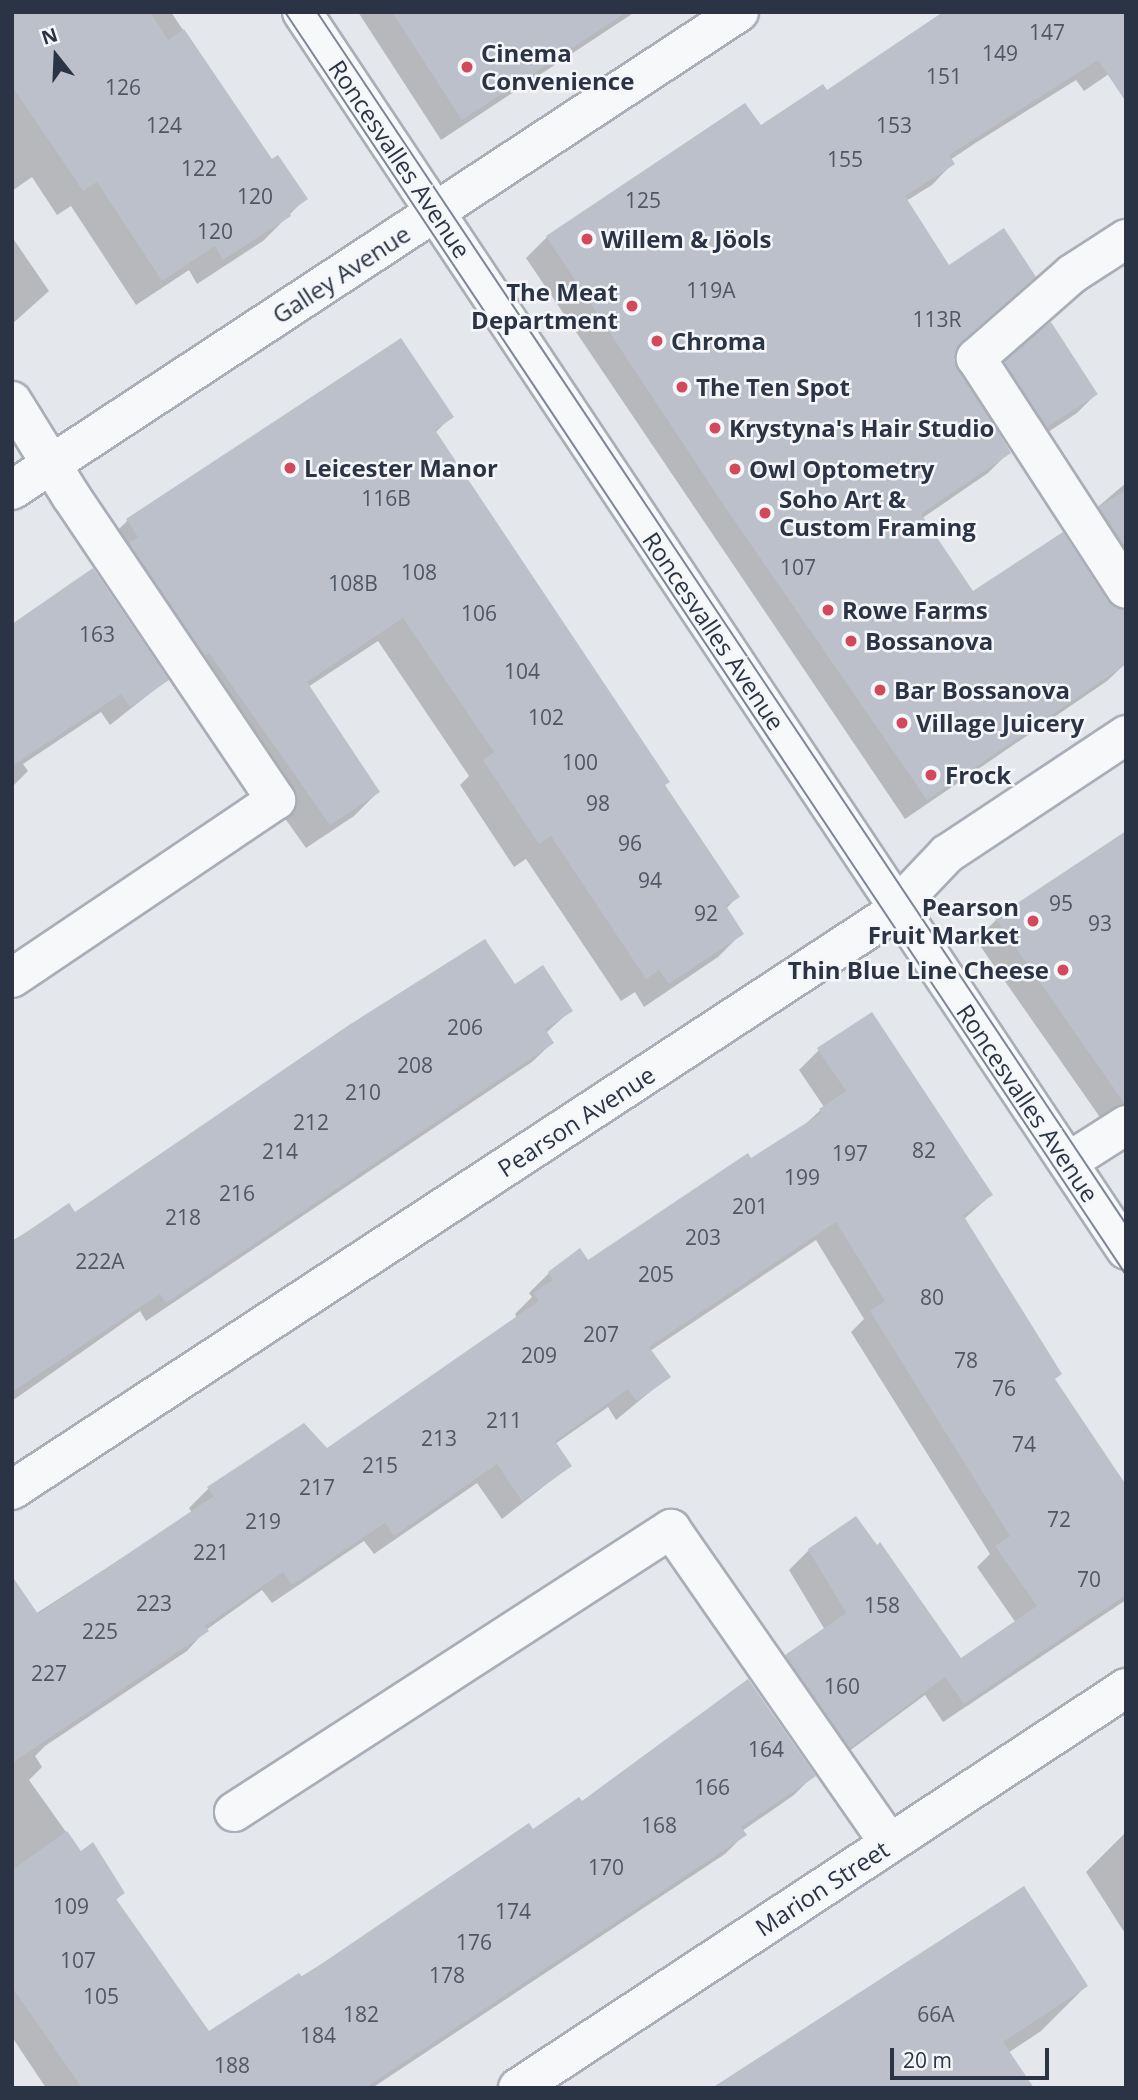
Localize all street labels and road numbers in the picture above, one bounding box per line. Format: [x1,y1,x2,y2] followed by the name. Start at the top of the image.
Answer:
[323,55,477,263] street label: Roncesvalles Avenue
[267,219,415,329] street label: Galley Avenue
[637,527,791,735] street label: Roncesvalles Avenue
[951,999,1105,1207] street label: Roncesvalles Avenue
[492,1060,660,1182] street label: Pearson Avenue
[750,1834,894,1942] street label: Marion Street

